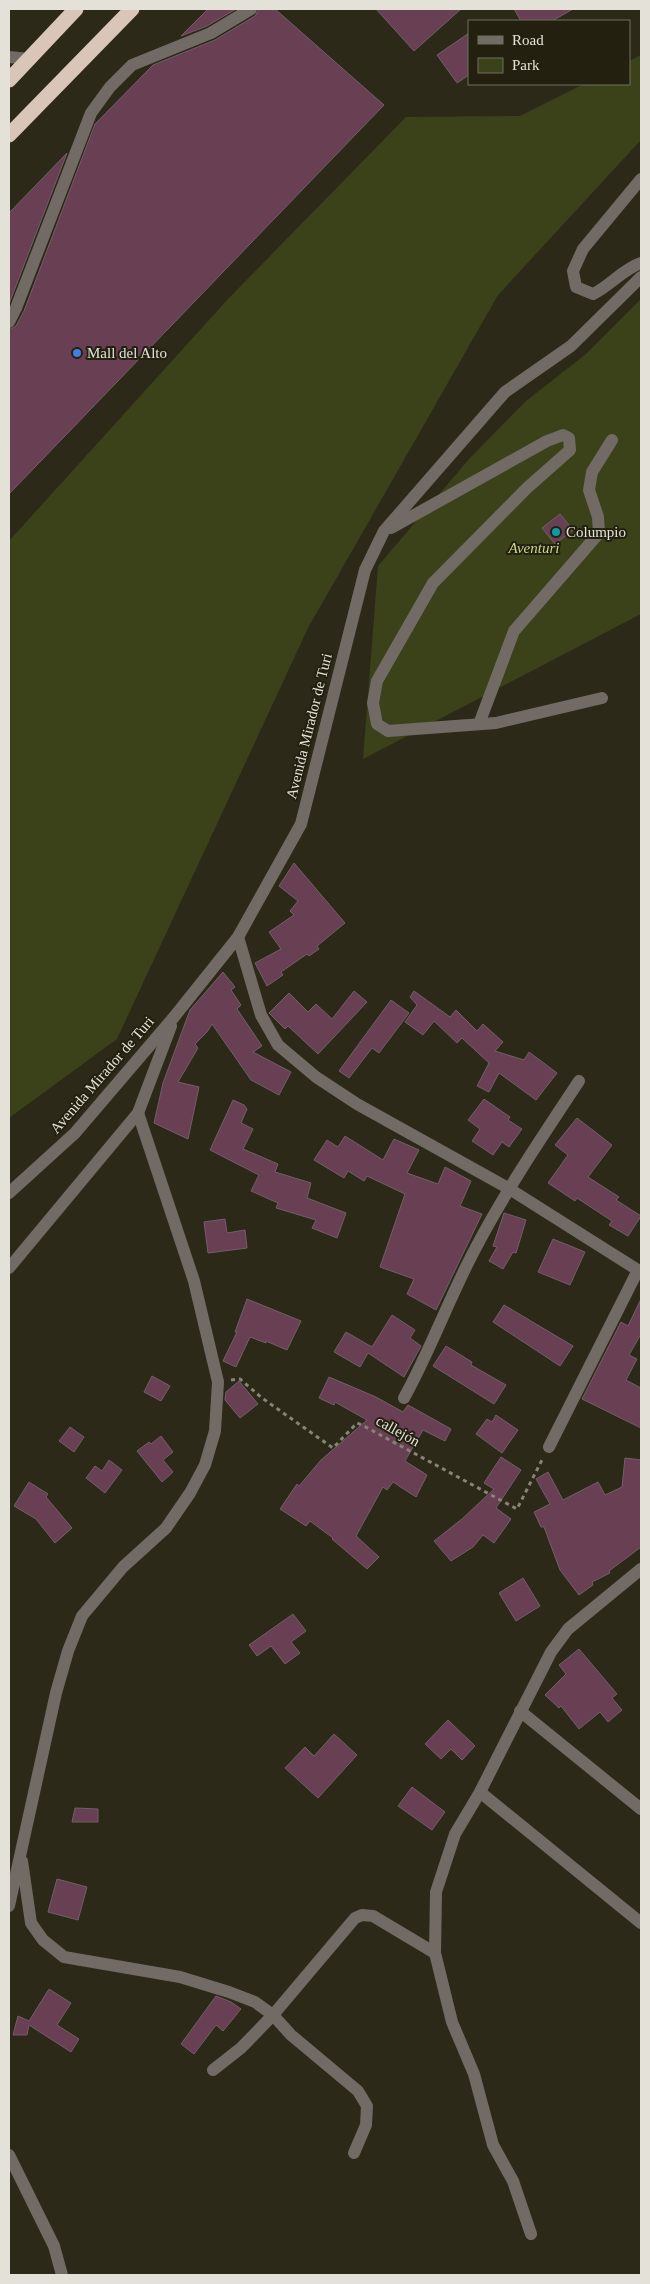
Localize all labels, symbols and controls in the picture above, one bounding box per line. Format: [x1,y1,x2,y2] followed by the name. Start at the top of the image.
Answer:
[468,20,630,85] legend
[512,32,544,48] text: Road
[512,57,540,73] text: Park
[87,345,167,361] place label: Mall del Alto
[71,347,83,359] marker: Mall del Alto
[566,524,626,540] place label: Columpio
[550,526,562,538] marker: Columpio
[508,540,559,556] park label: Aventuri
[283,652,335,800] street label: Avenida Mirador de Turi
[47,1013,157,1137] street label: Avenida Mirador de Turi
[373,1412,423,1450] street label: callejón

